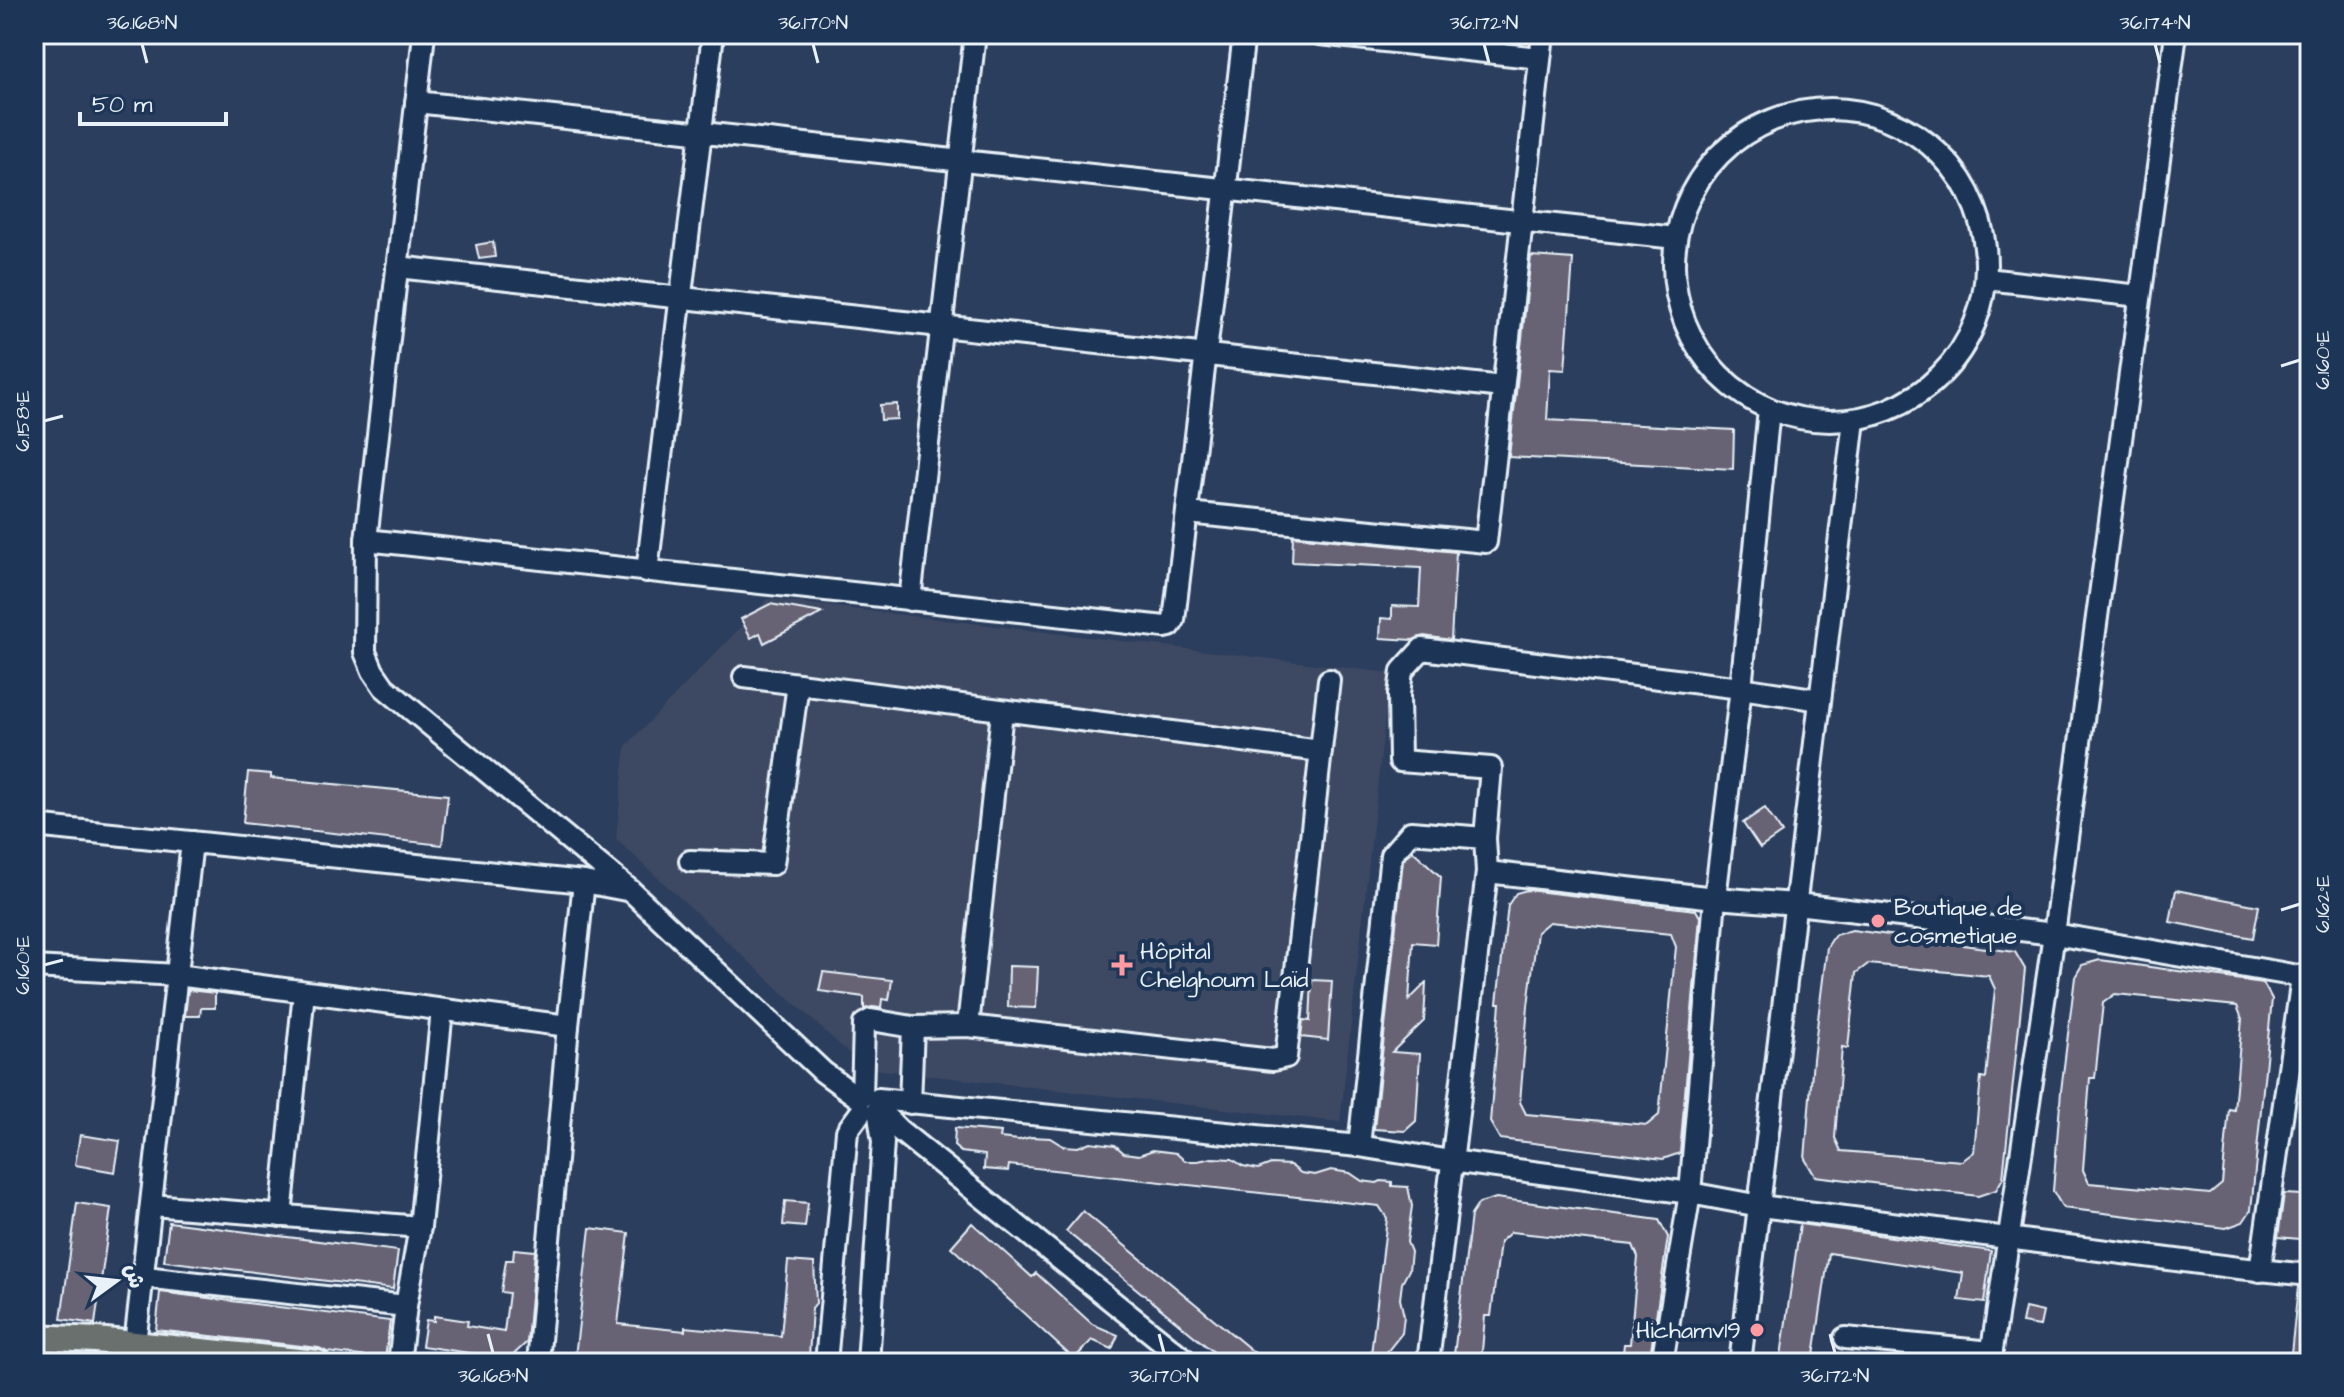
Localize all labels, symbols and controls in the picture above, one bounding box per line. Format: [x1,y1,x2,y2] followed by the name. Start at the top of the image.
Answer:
[107,9,177,37] text: 36.168°N
[778,9,848,37] text: 36.170°N
[1450,9,1518,37] text: 36.172°N
[2120,9,2190,37] text: 36.174°N
[80,76,226,126] scale bar
[92,88,153,122] text: 50 m
[2309,330,2337,390] text: 6.160°E
[9,390,37,452] text: 6.158°E
[2309,875,2337,933] text: 6.162°E
[1894,891,2023,953] place label: Boutique de cosmetique
[1869,912,1887,930] marker: Boutique de cosmetique
[9,935,37,995] text: 6.160°E
[1140,935,1309,998] place label: Hôpital Chelghoum Laïd
[1111,954,1133,976] marker: Hôpital Chelghoum Laïd
[76,1241,156,1321] north arrow
[116,1261,152,1292] text: ش
[1636,1314,1741,1348] place label: Hichamv19
[1748,1321,1766,1339] marker: Hichamv19
[458,1362,528,1390] text: 36.168°N
[1129,1362,1199,1390] text: 36.170°N
[1801,1362,1869,1390] text: 36.172°N

